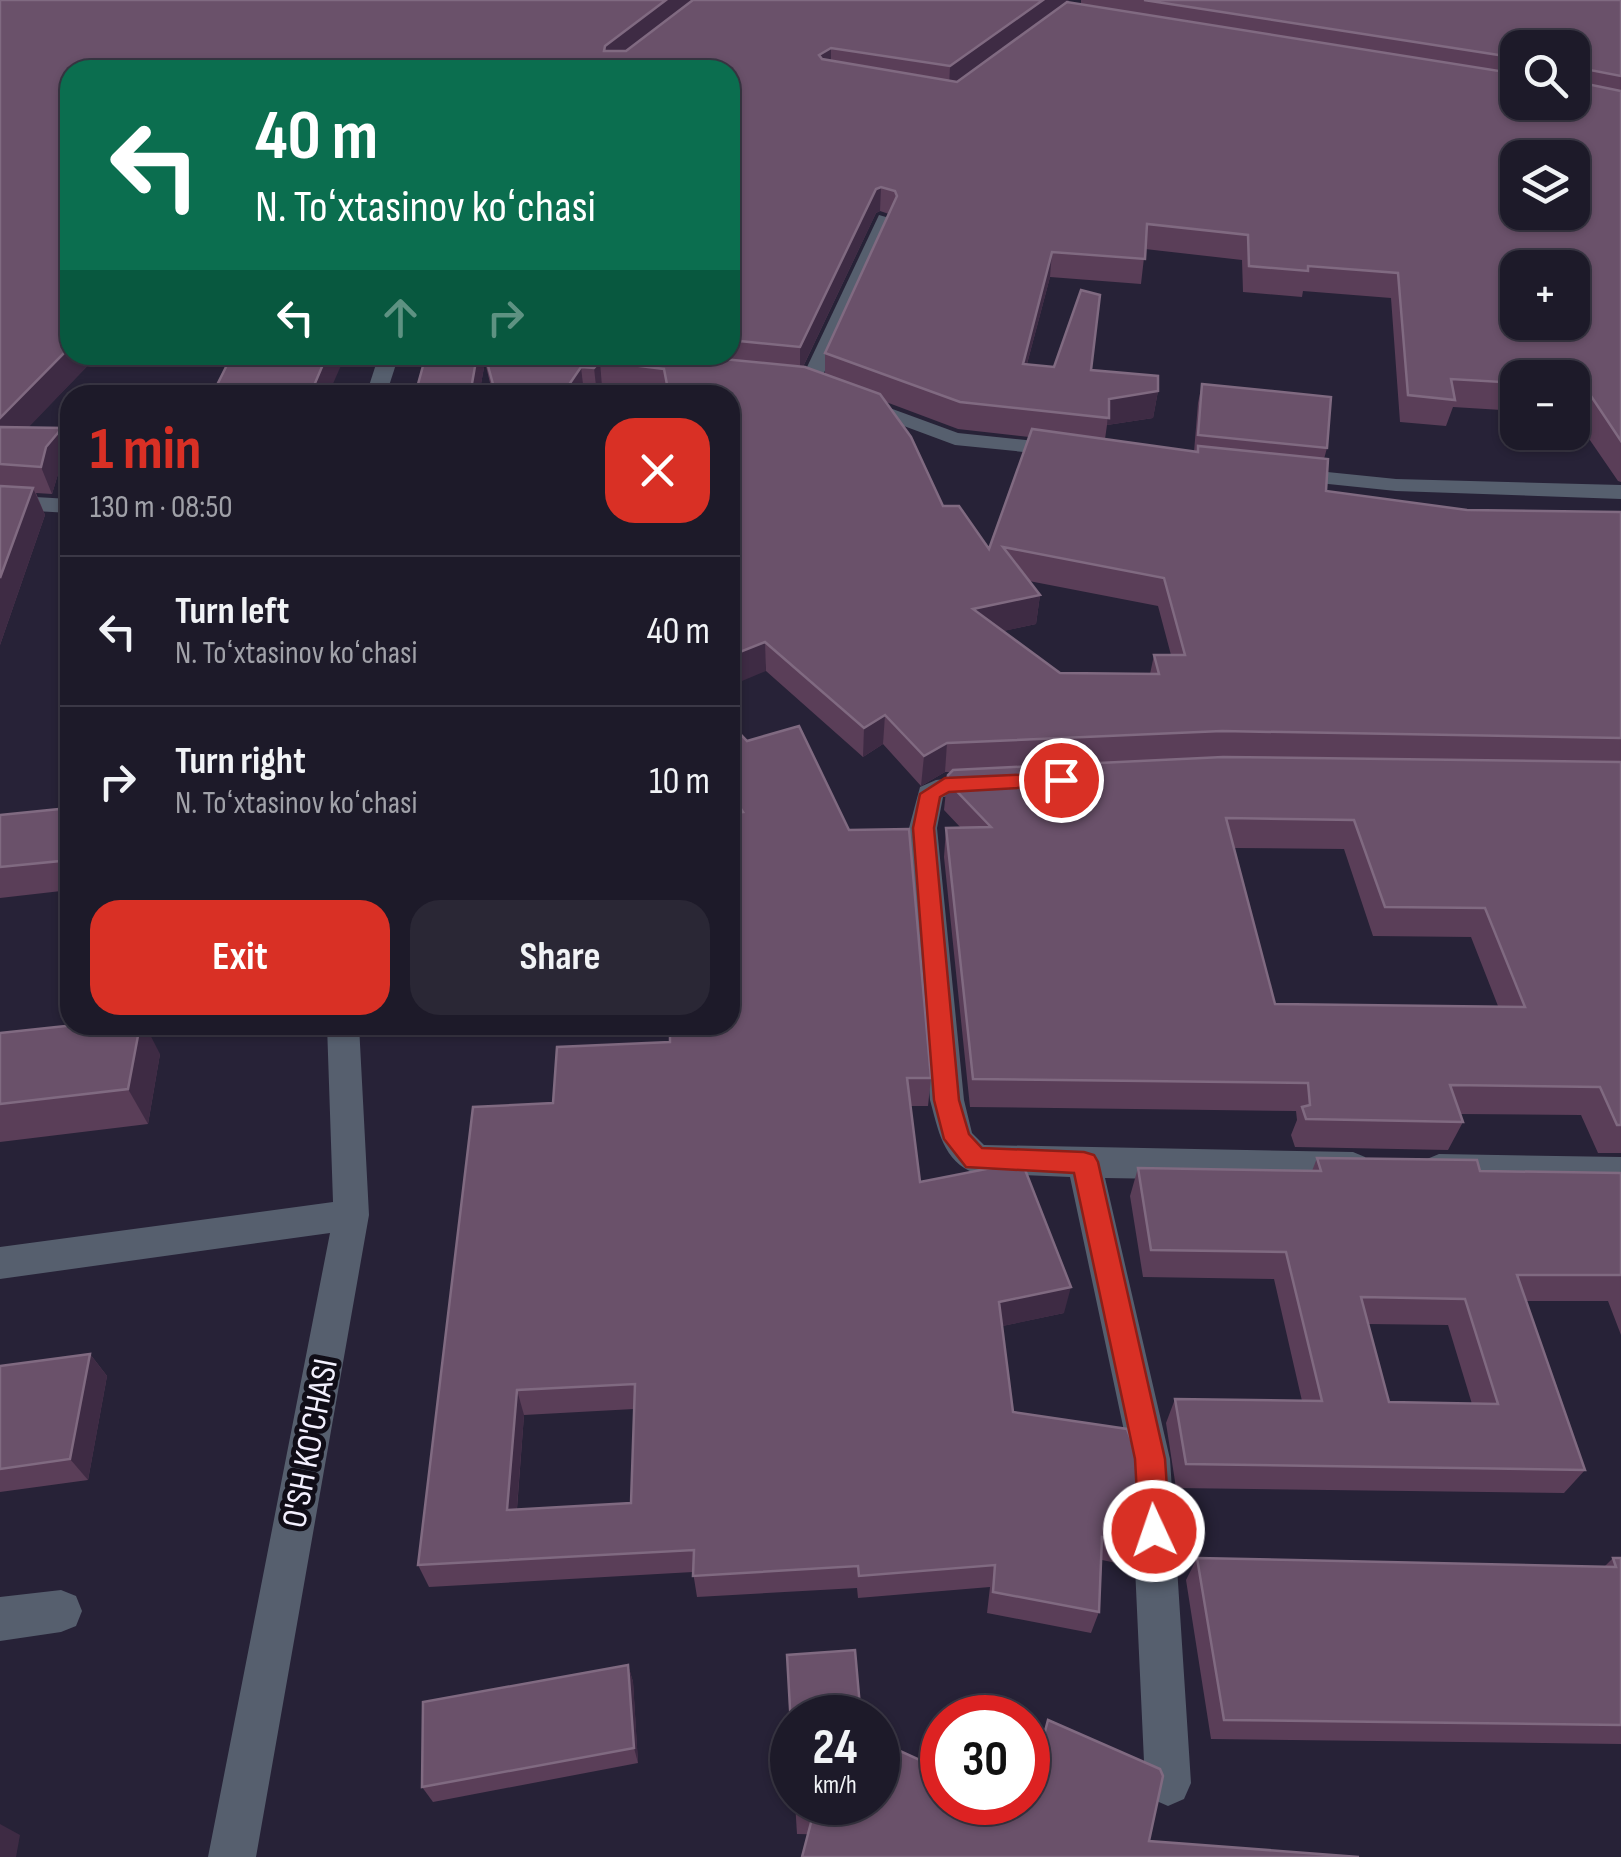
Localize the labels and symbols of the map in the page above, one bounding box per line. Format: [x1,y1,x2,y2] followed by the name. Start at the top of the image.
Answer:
[1019,738,1104,823] pin
[273,1355,348,1531] street label: O'SH KO'CHASI
[1102,1479,1206,1583] position arrow
[920,1695,1050,1825] speed limit sign: 30

